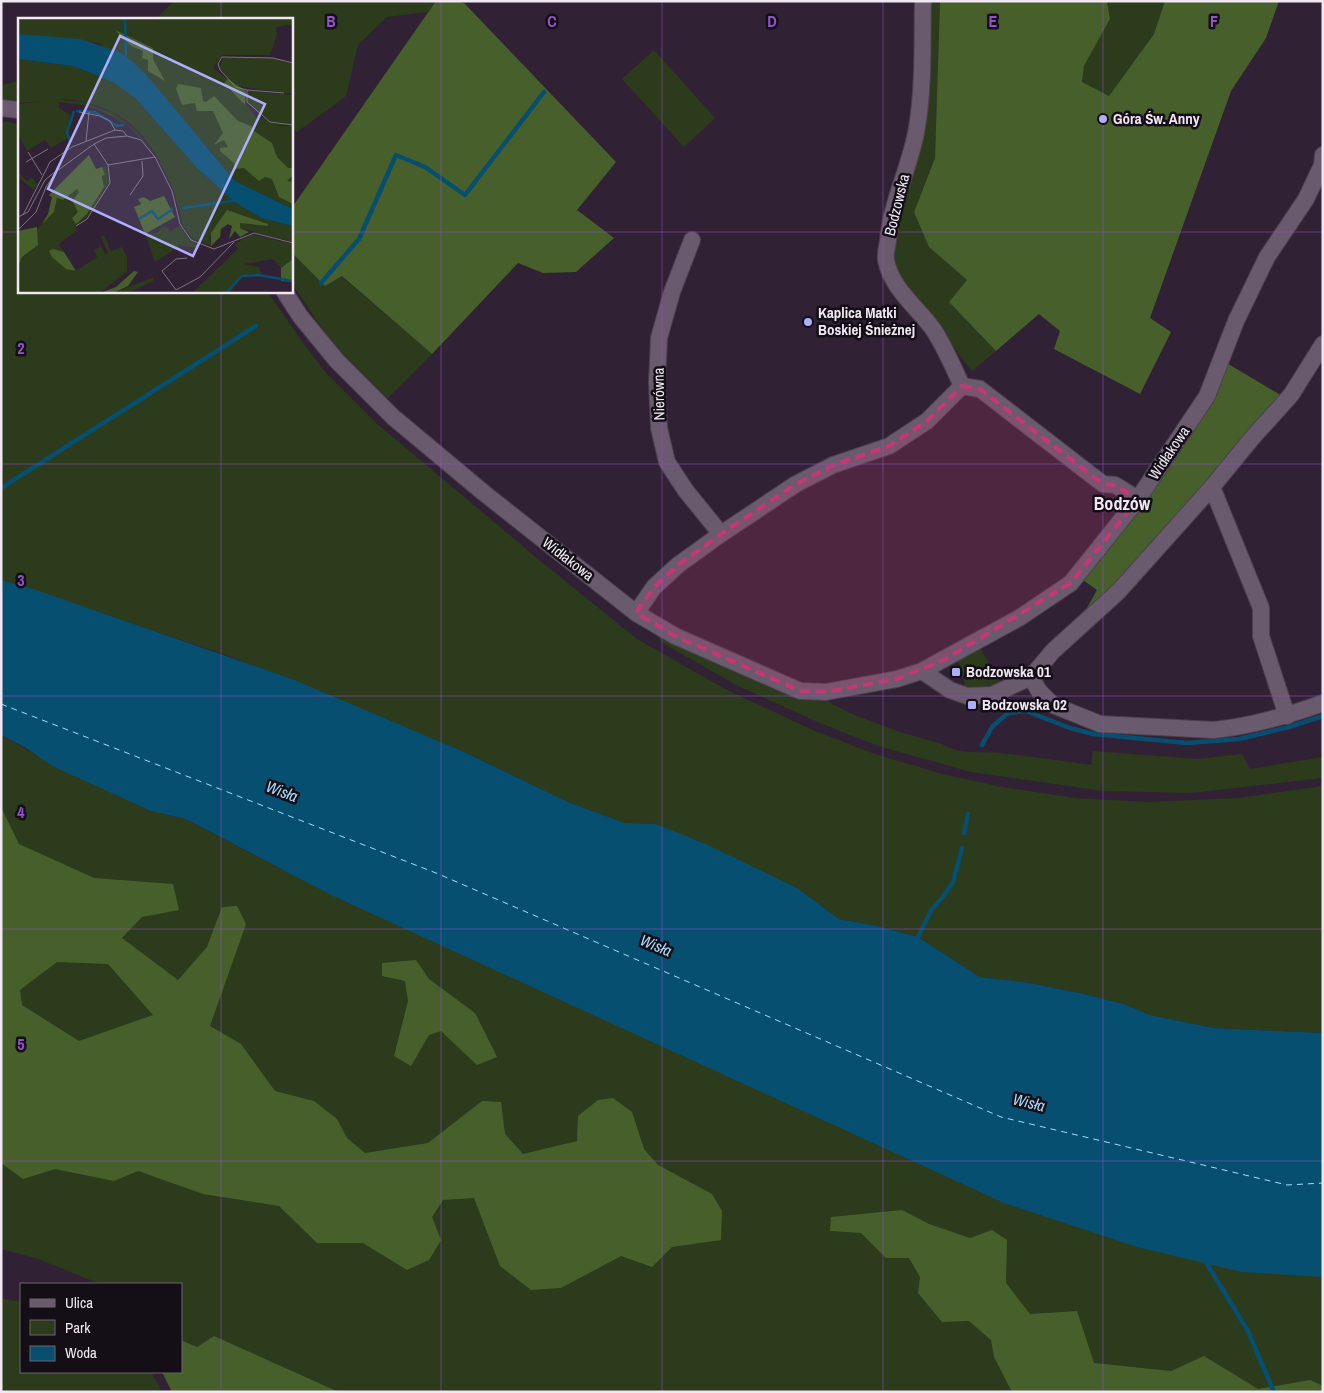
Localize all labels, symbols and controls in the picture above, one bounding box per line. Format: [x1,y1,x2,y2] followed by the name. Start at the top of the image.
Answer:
[326,10,336,32] text: B
[547,10,557,32] text: C
[767,10,777,32] text: D
[989,10,998,32] text: E
[1210,10,1218,32] text: F
[18,18,292,292] inset map
[1113,108,1200,129] place label: Góra Św. Anny
[1097,113,1109,125] marker: Góra Św. Anny
[879,172,914,238] street label: Bodzowska
[818,302,915,340] place label: Kaplica Matki Boskiej Śnieżnej
[802,316,814,328] marker: Kaplica Matki Boskiej Śnieżnej
[17,337,25,359] text: 2
[648,367,669,421] street label: Nierówna
[1143,422,1194,484] street label: Widłakowa
[1094,491,1151,516] district label: Bodzów
[538,532,599,585] street label: Widłakowa
[17,569,25,591] text: 3
[966,661,1051,682] place label: Bodzowska 01
[950,666,962,678] marker: Bodzowska 01
[982,694,1067,715] place label: Bodzowska 02
[966,699,978,711] marker: Bodzowska 02
[263,775,301,807] water label: Wisła
[17,801,25,823] text: 4
[637,929,675,961] water label: Wisła
[17,1033,25,1055] text: 5
[1011,1087,1047,1117] water label: Wisła
[20,1283,182,1373] legend
[65,1292,93,1313] text: Ulica
[65,1317,91,1338] text: Park
[65,1342,97,1363] text: Woda

